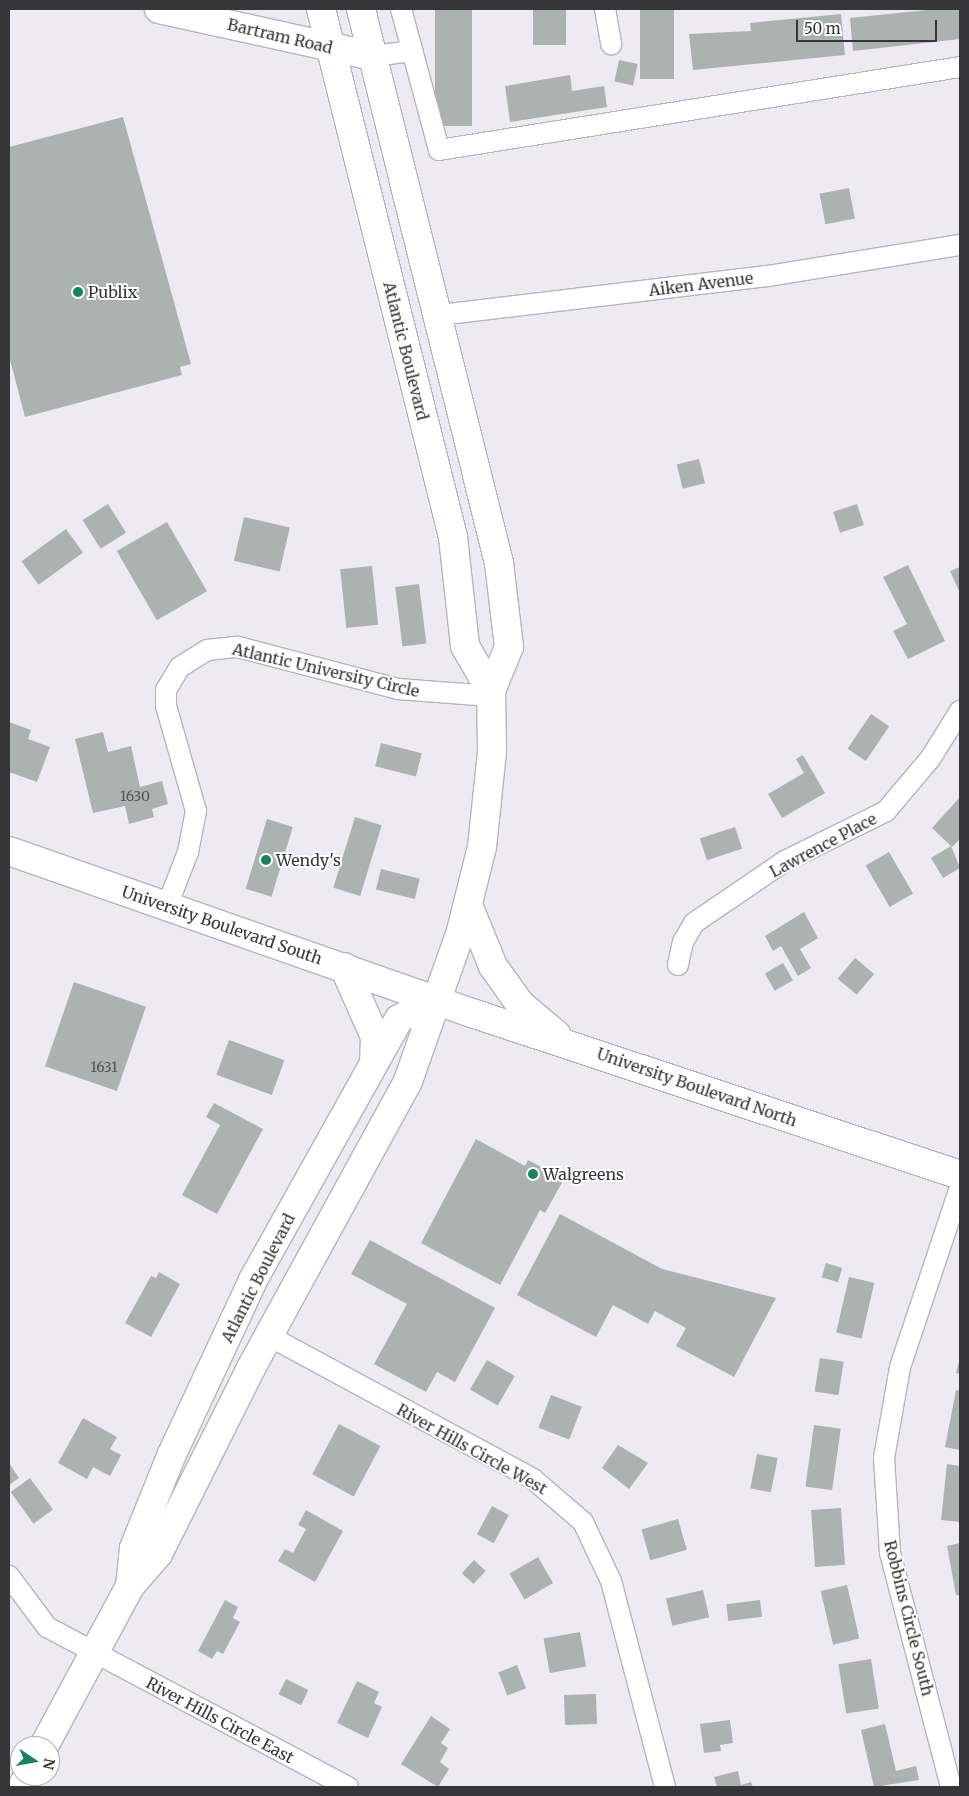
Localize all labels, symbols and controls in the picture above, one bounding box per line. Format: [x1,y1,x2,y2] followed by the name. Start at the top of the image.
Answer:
[799,10,940,42] scale bar
[226,15,334,57] street label: Bartram Road
[804,19,841,38] text: 50 m
[648,268,754,300] street label: Aiken Avenue
[379,280,433,422] street label: Atlantic Boulevard
[88,282,137,302] place label: Publix
[72,286,84,298] marker: Publix
[231,639,421,701] street label: Atlantic University Circle
[120,788,150,804] house number: 1630
[766,809,880,881] street label: Lawrence Place
[276,850,341,870] place label: Wendy's
[260,854,272,866] marker: Wendy's
[119,882,325,968] street label: University Boulevard South
[594,1044,800,1130] street label: University Boulevard North
[90,1059,118,1075] house number: 1631
[543,1164,624,1184] place label: Walgreens
[527,1168,539,1180] marker: Walgreens
[217,1210,299,1346] street label: Atlantic Boulevard
[393,1400,551,1498] street label: River Hills Circle West
[880,1538,938,1698] street label: Robbins Circle South
[143,1673,297,1767] street label: River Hills Circle East
[10,1736,60,1786] north arrow
[39,1757,59,1771] text: N

